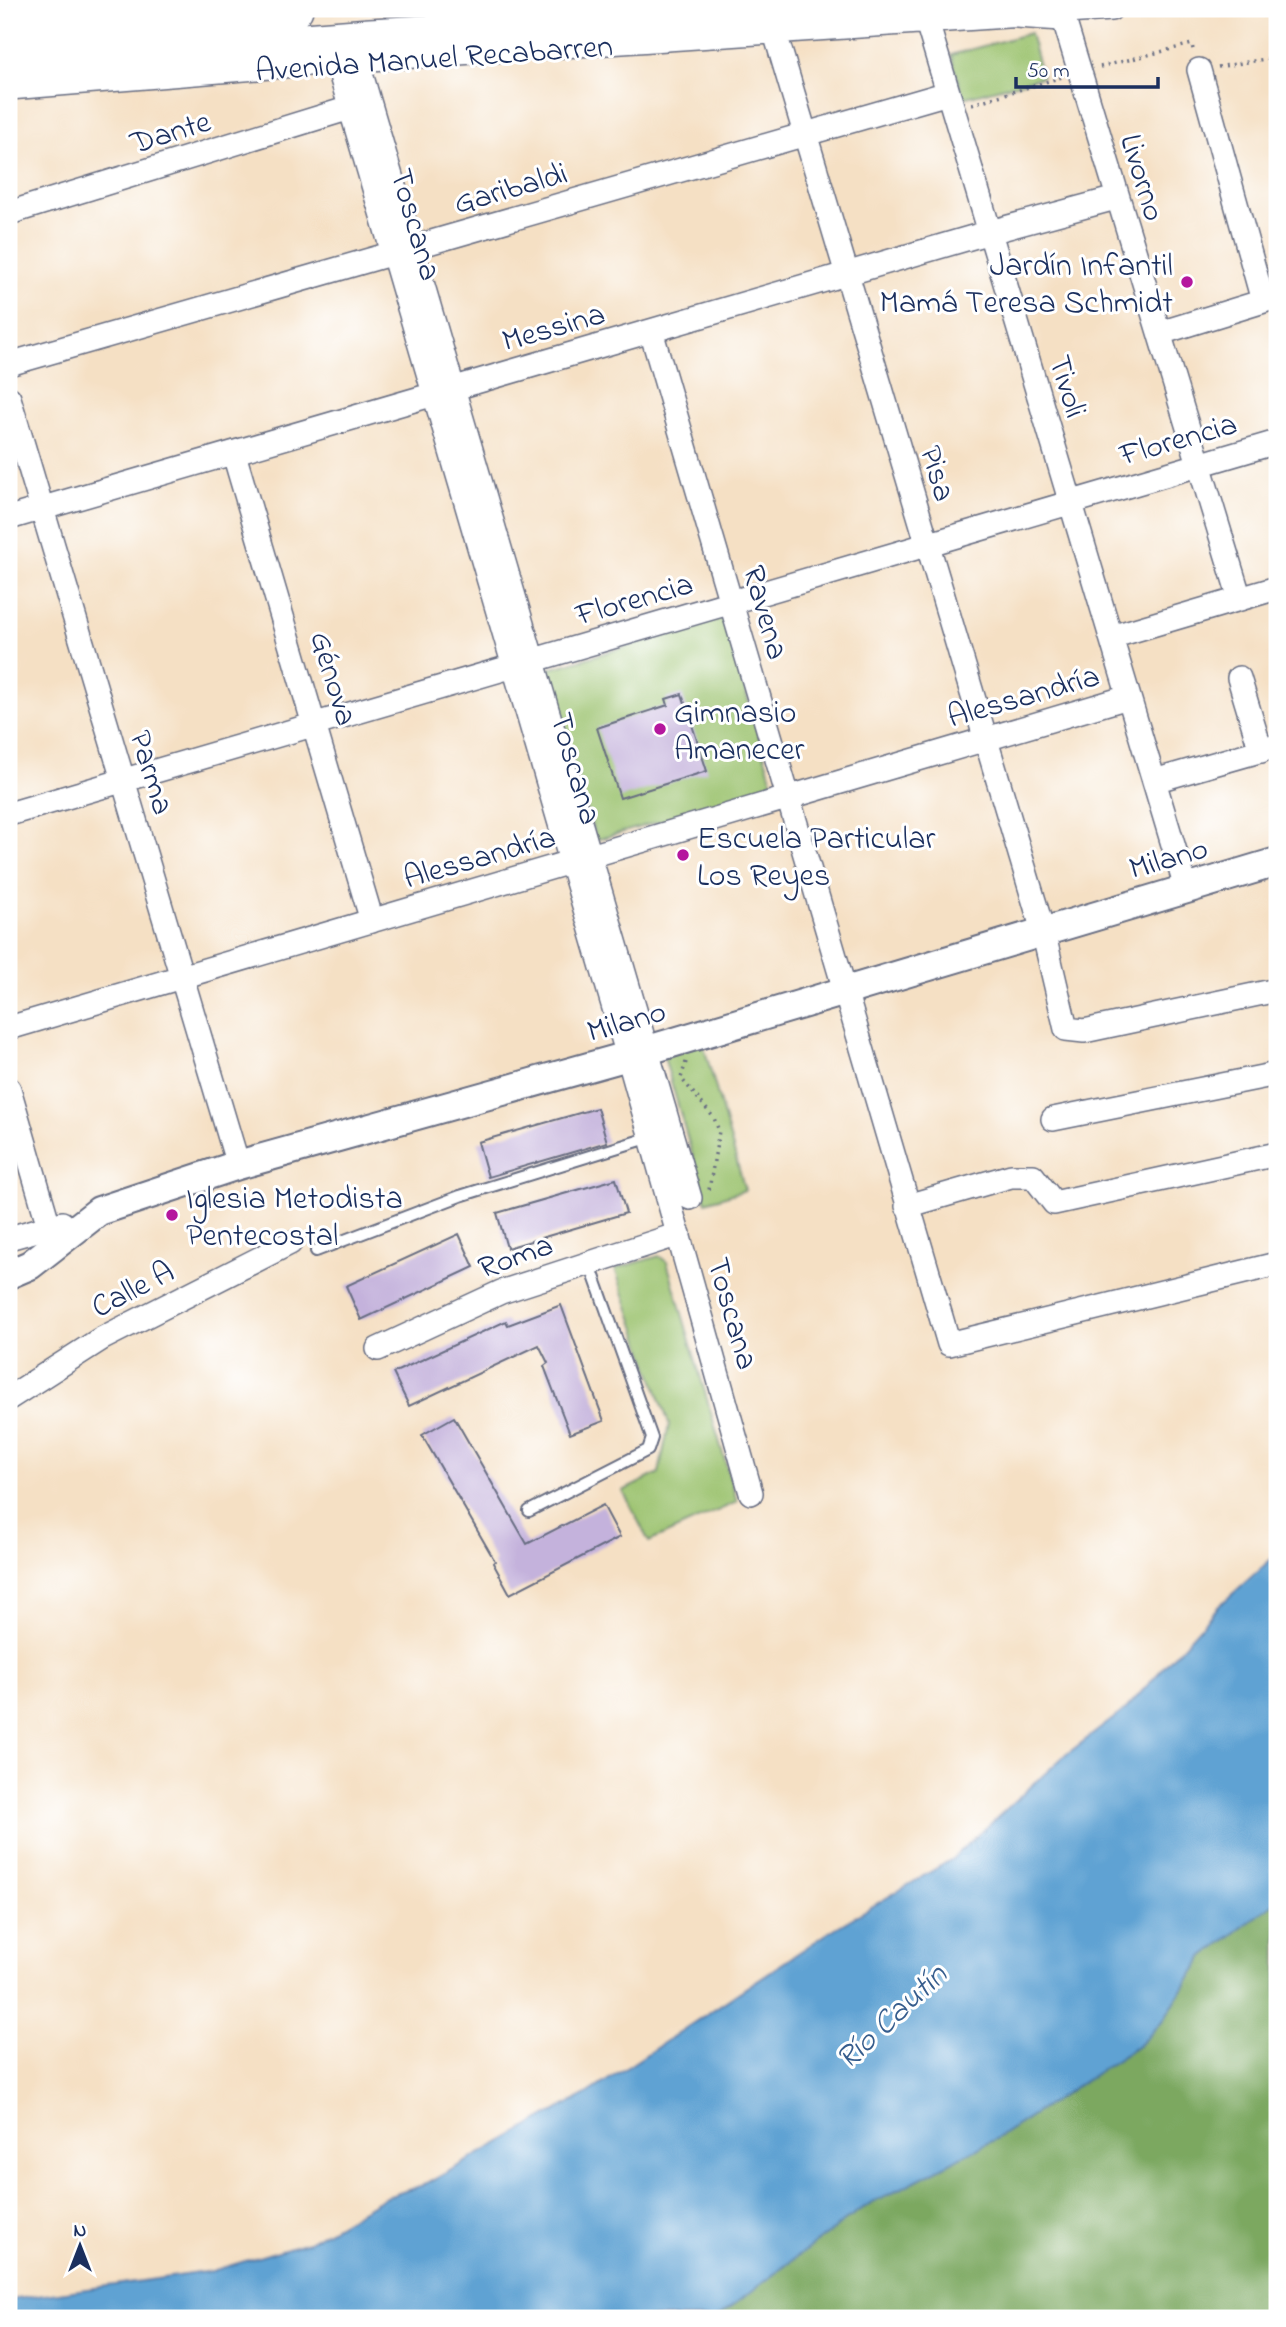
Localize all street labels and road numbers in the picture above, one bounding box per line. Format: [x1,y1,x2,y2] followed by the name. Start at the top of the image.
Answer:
[254,25,615,96] street label: Avenida Manuel Recabarren
[124,100,218,169] street label: Dante
[1105,129,1176,227] street label: Livorno
[449,152,573,229] street label: Garibaldi
[375,163,452,286] street label: Toscana
[497,292,611,366] street label: Messina
[1034,350,1097,424] street label: Tivoli
[1114,402,1243,481] street label: Florencia
[905,440,966,508] street label: Pisa
[728,560,799,665] street label: Ravena
[570,562,699,641] street label: Florencia
[295,626,368,732] street label: Génova
[943,654,1105,742] street label: Alessandría
[535,707,612,830] street label: Toscana
[115,725,185,821] street label: Parma
[399,815,561,903] street label: Alessandría
[1124,827,1214,894] street label: Milano
[582,990,672,1057] street label: Milano
[472,1223,560,1293] street label: Roma
[84,1250,183,1332] street label: Calle A
[692,1252,769,1375] street label: Toscana

